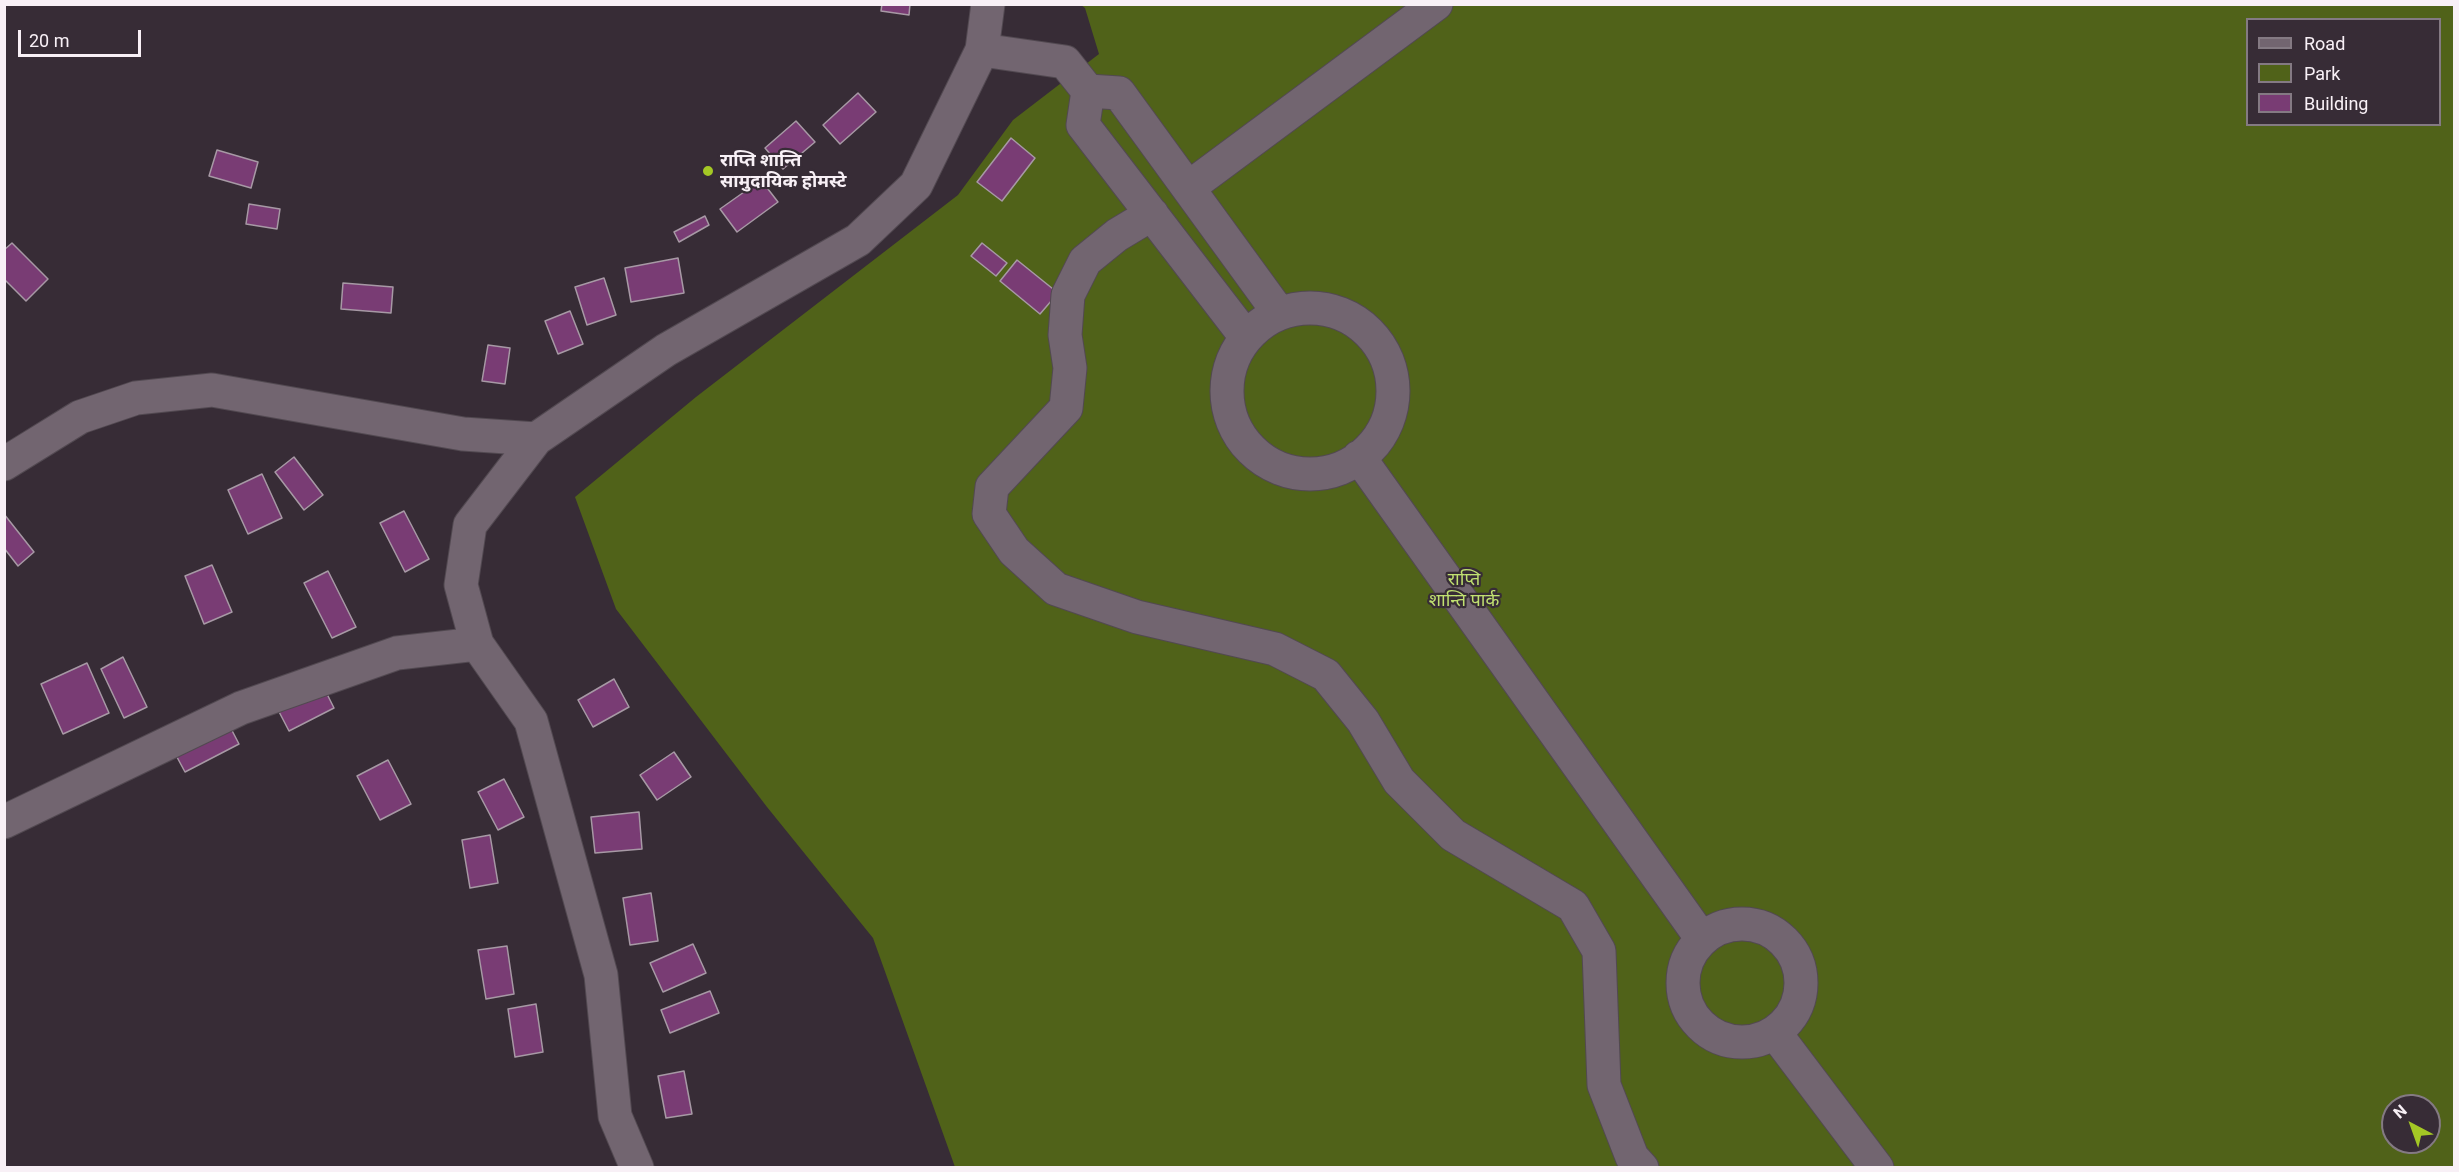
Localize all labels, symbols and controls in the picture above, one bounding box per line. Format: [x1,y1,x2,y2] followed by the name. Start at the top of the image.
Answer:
[21,18,144,56] scale bar
[2246,18,2441,126] legend
[29,30,69,51] text: 20 m
[2304,33,2345,54] text: Road
[2304,63,2340,84] text: Park
[2304,93,2368,114] text: Building
[720,150,846,192] place label: राप्ति शान्ति सामुदायिक होमस्टे
[701,164,715,178] marker: राप्ति शान्ति सामुदायिक होमस्टे
[1429,569,1499,612] park label: राप्ति शान्ति पार्क
[2381,1094,2441,1154] north arrow
[2390,1101,2411,1122] text: N

